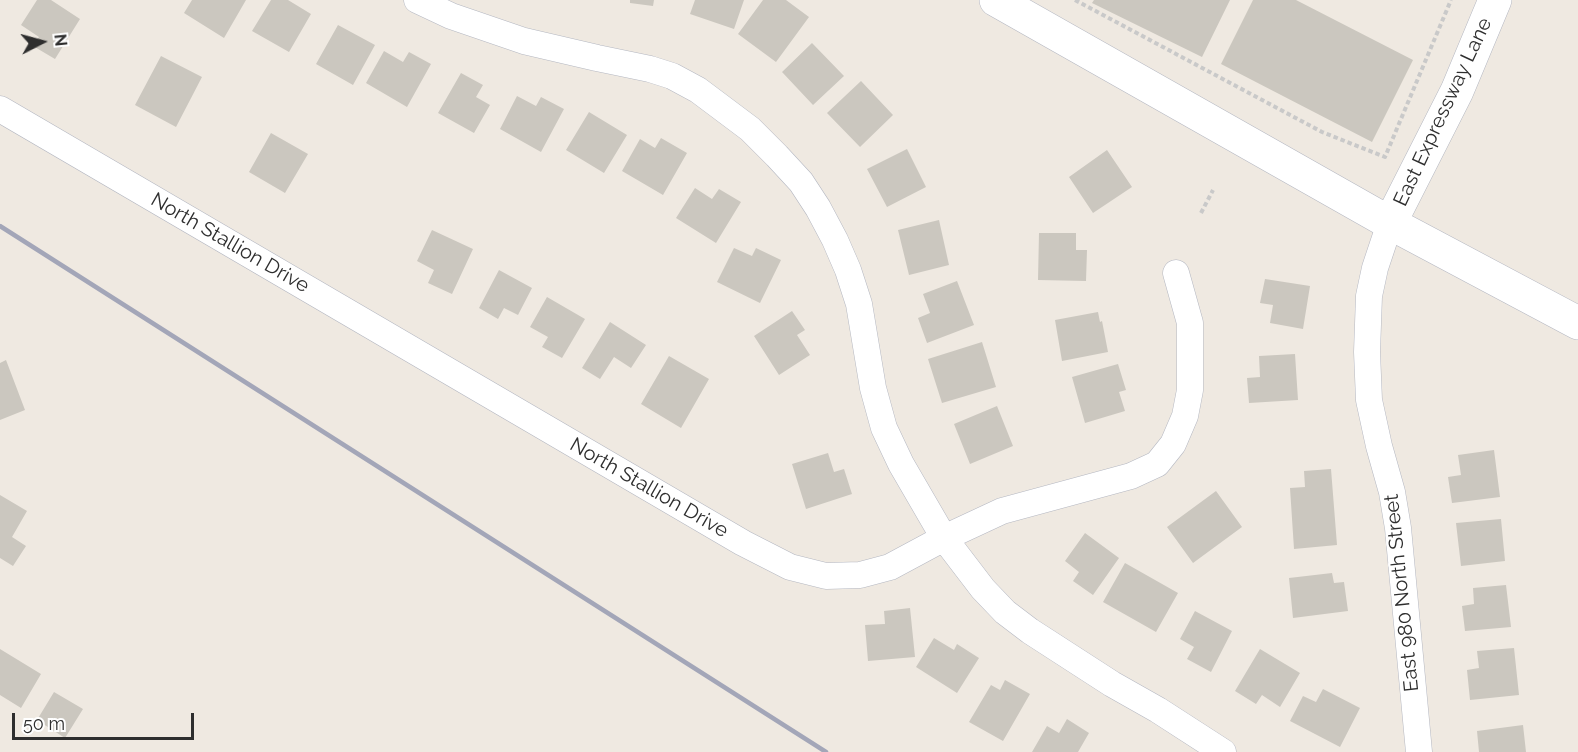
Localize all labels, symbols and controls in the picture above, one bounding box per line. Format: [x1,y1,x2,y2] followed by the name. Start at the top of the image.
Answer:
[12,12,72,72] north arrow
[1389,14,1497,210] street label: East Expressway Lane
[50,33,70,47] text: N
[147,188,313,298] street label: North Stallion Drive
[566,433,732,543] street label: North Stallion Drive
[1380,493,1424,693] street label: East 980 North Street
[15,701,196,739] scale bar
[23,713,65,734] text: 50 m

